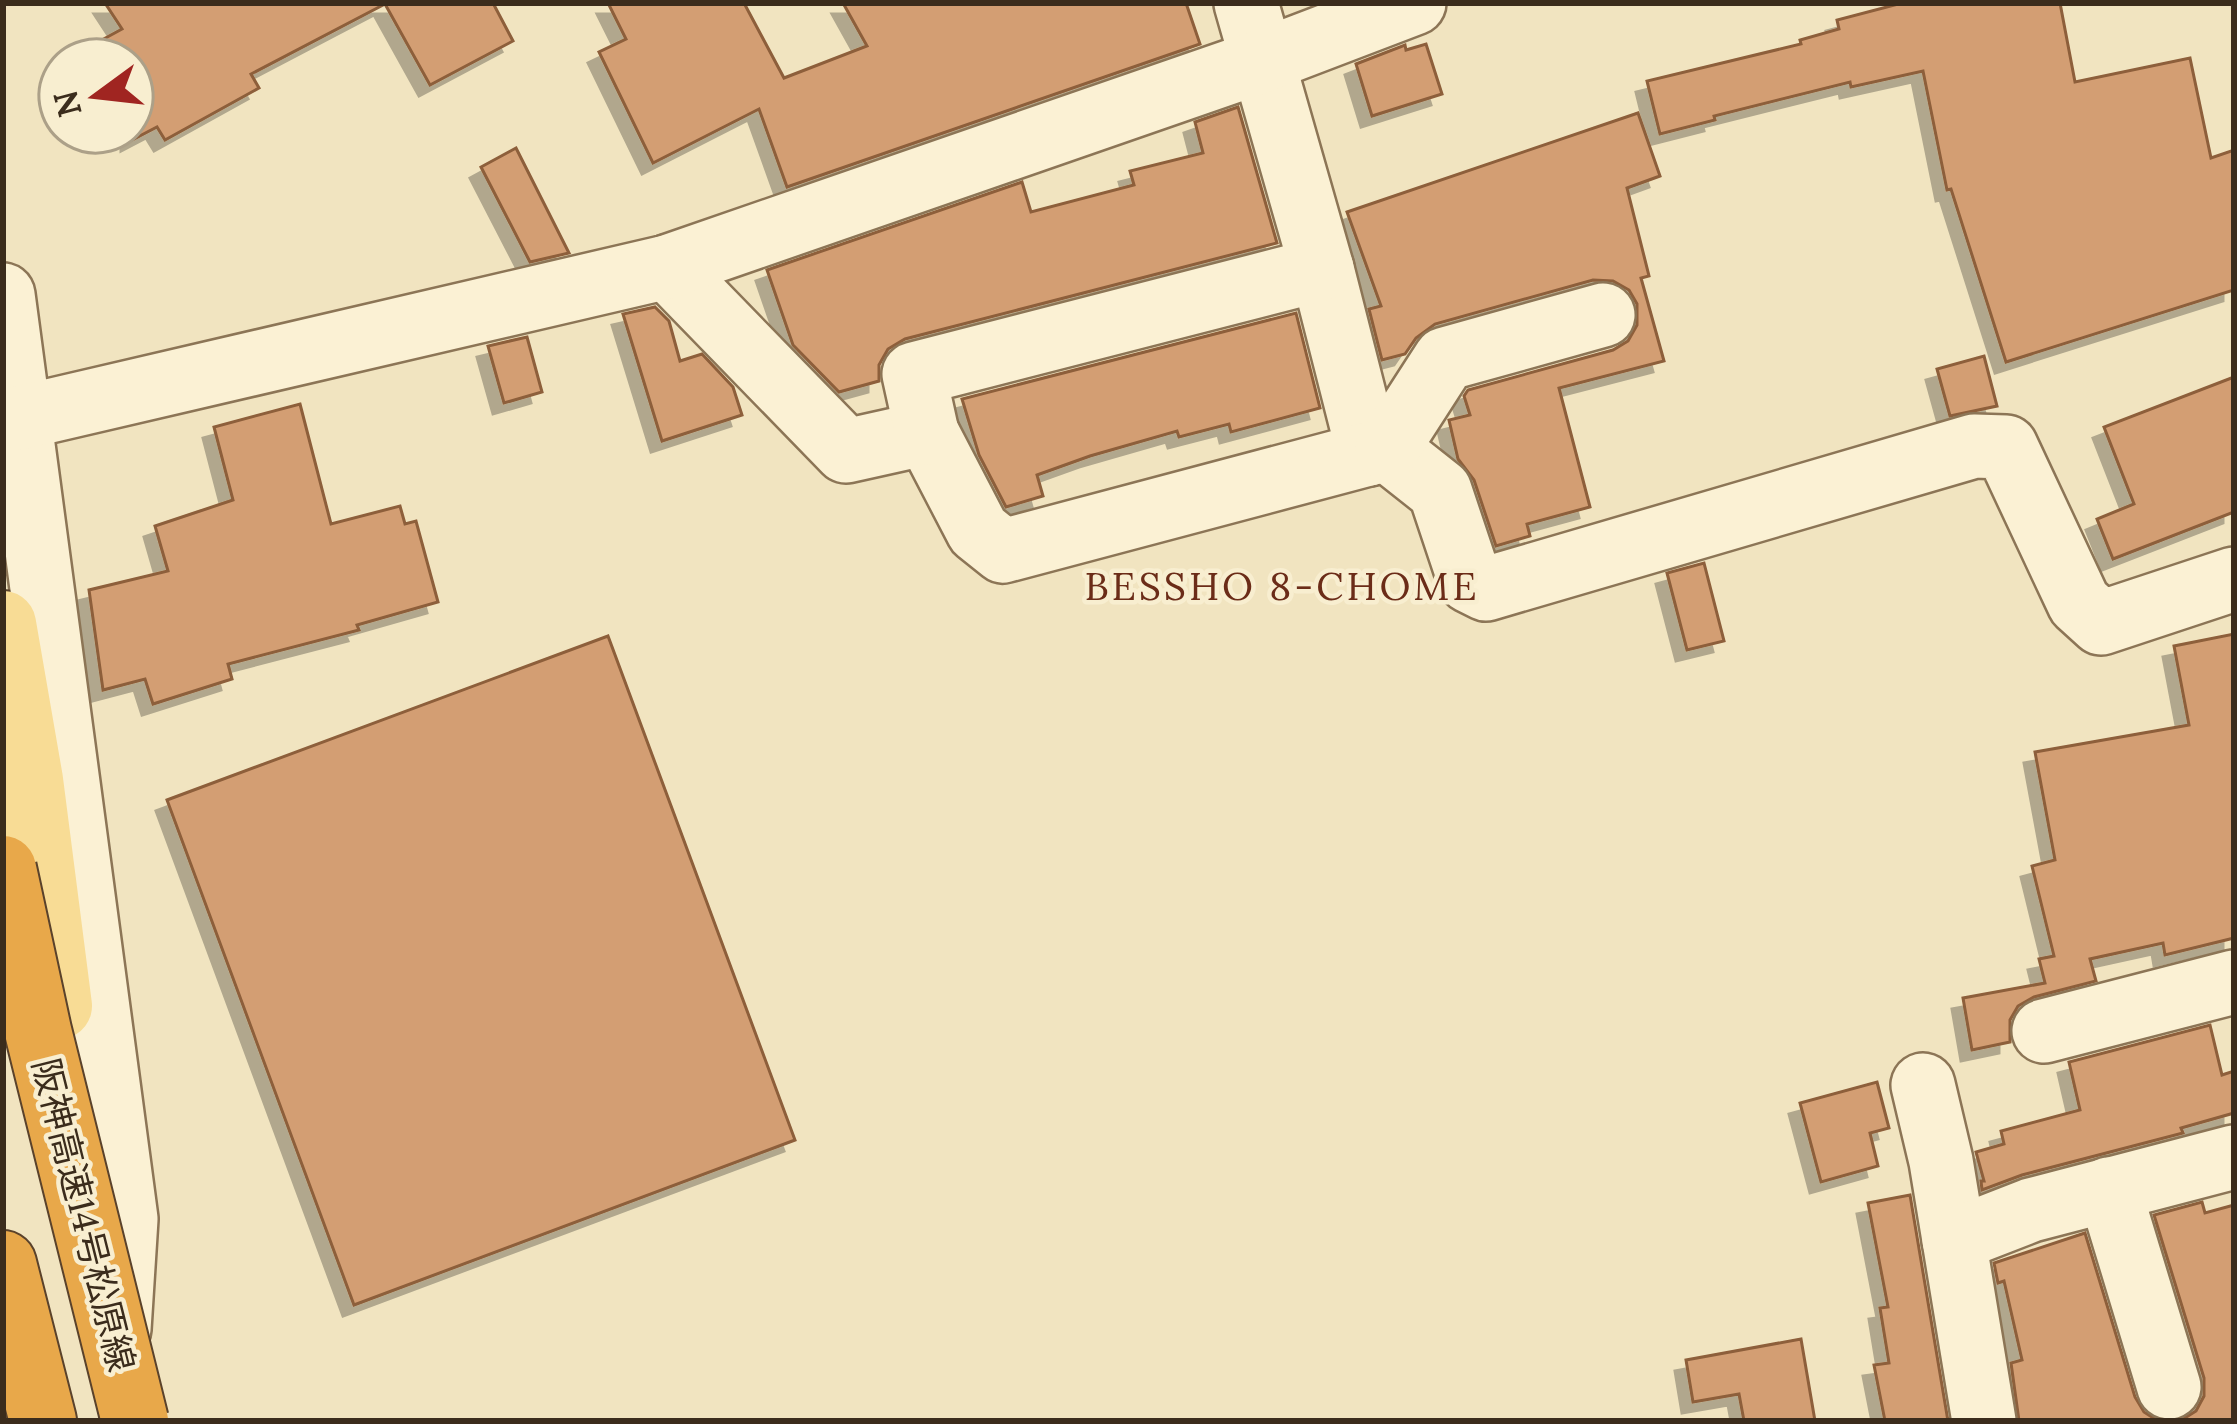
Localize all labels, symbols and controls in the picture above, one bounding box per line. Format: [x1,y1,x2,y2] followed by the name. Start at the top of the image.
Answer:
[36,36,156,156] north arrow
[43,86,91,122] text: N
[1085,561,1479,611] district label: BESSHO 8-CHOME
[23,1054,145,1376] street label: 阪神高速14号松原線

